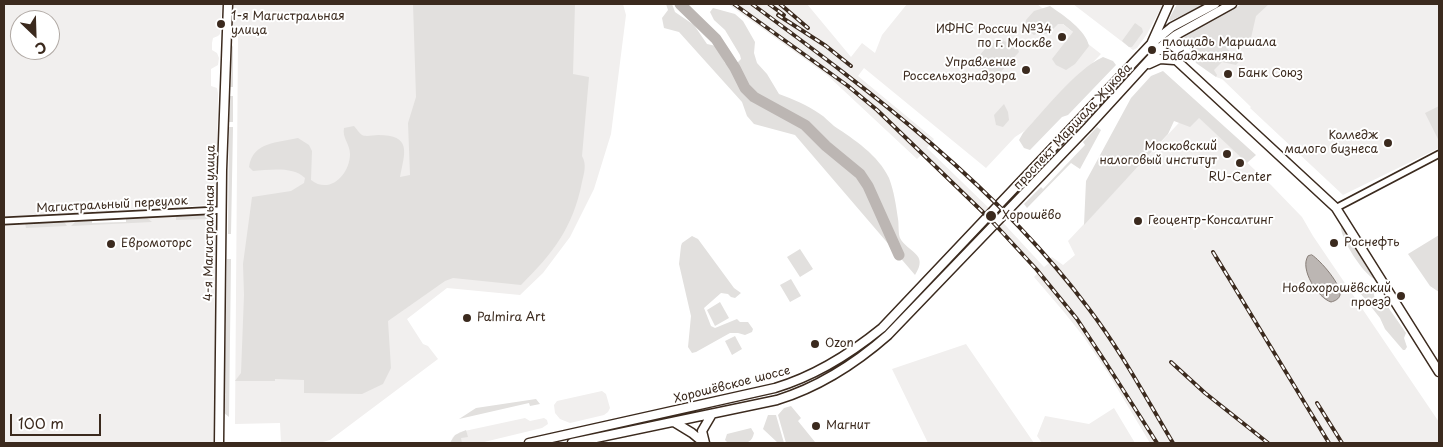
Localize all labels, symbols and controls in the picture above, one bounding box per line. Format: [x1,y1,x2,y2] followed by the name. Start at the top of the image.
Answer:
[10,10,60,60] north arrow
[231,10,345,38] place label: 1-я Магистральная улица
[215,18,227,30] marker: 1-я Магистральная улица
[936,23,1052,51] place label: ИФНС России №34 по г. Москве
[1056,31,1068,43] marker: ИФНС России №34 по г. Москве
[1162,36,1276,64] place label: площадь Маршала Бабаджаняна
[32,37,50,60] text: С
[1146,44,1158,56] marker: площадь Маршала Бабаджаняна
[903,56,1016,84] place label: Управление Россельхознадзора
[1011,61,1135,193] street label: проспект Маршала Жукова
[1020,64,1032,76] marker: Управление Россельхознадзора
[1238,67,1303,81] place label: Банк Союз
[1222,68,1234,80] marker: Банк Союз
[1285,129,1378,157] place label: Колледж малого бизнеса
[1382,137,1394,149] marker: Колледж малого бизнеса
[1100,140,1217,168] place label: Московский налоговый институт
[201,145,219,301] street label: 4-я Магистральная улица
[1221,148,1233,160] marker: Московский налоговый институт
[1234,157,1246,169] marker: RU-Center
[1208,171,1272,185] place label: RU-Center
[36,194,188,216] street label: Магистральный переулок
[984,209,998,223] marker: Хорошёво
[1002,209,1061,223] place label: Хорошёво
[1148,214,1273,228] place label: Геоцентр-Консалтинг
[1132,215,1144,227] marker: Геоцентр-Консалтинг
[1344,236,1399,250] place label: Роснефть
[121,237,192,251] place label: Евромоторс
[1328,237,1340,249] marker: Роснефть
[105,238,117,250] marker: Евромоторс
[1282,282,1391,310] place label: Новохорошёвский проезд
[1395,290,1407,302] marker: Новохорошёвский проезд
[477,311,546,325] place label: Palmira Art
[461,312,473,324] marker: Palmira Art
[825,337,854,351] place label: Ozon
[809,338,821,350] marker: Ozon
[672,364,792,406] street label: Хорошёвское шоссе
[12,404,104,436] scale bar
[18,411,64,434] text: 100 m
[826,419,870,433] place label: Магнит
[810,420,822,432] marker: Магнит

